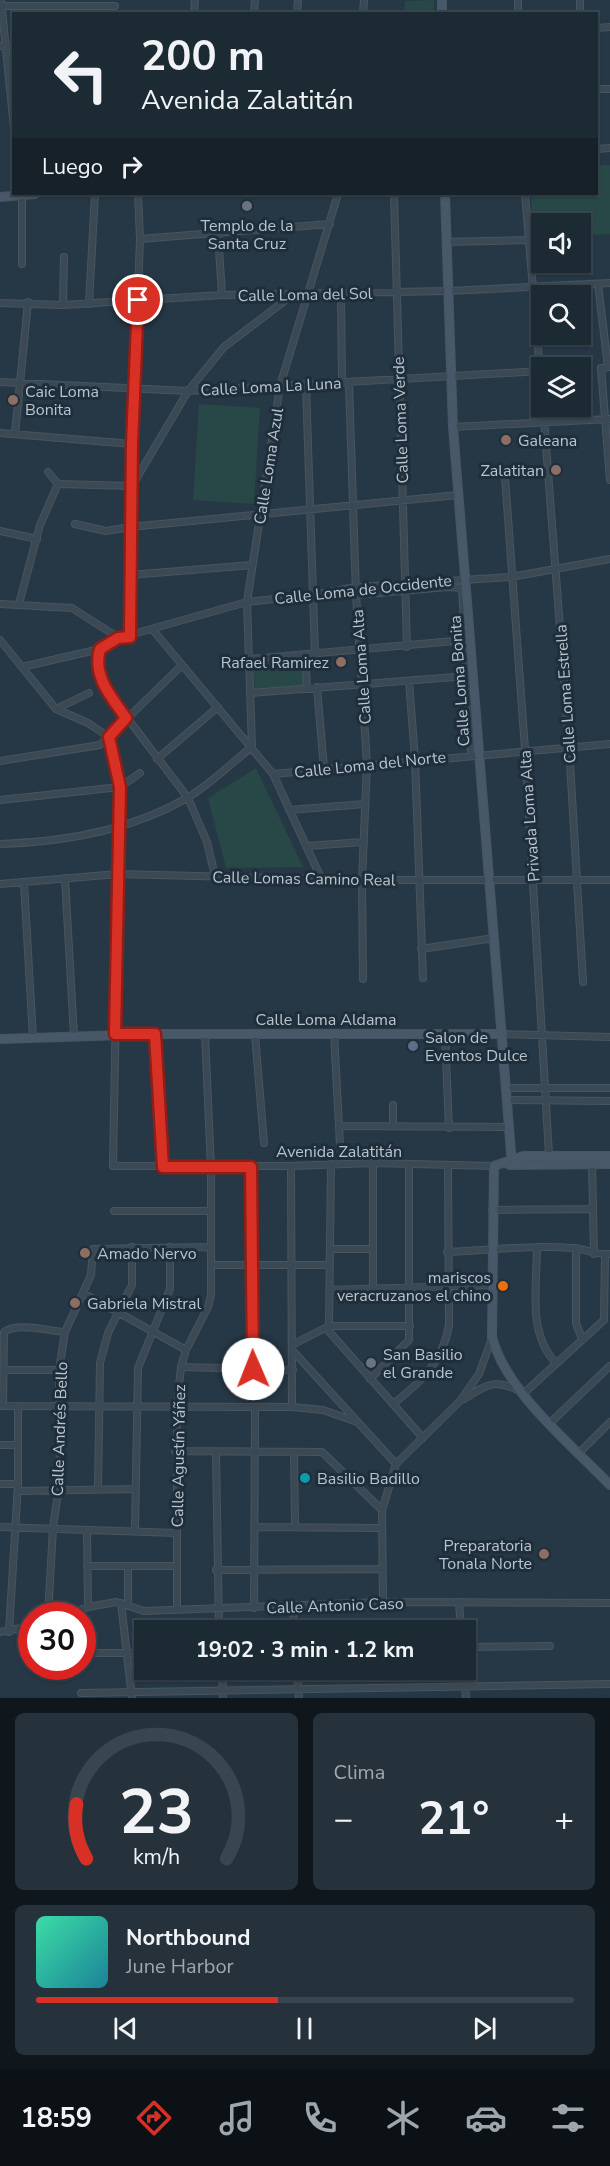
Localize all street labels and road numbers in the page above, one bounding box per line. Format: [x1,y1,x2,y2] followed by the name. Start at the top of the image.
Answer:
[237,283,373,307] street label: Calle Loma del Sol
[388,356,414,484] street label: Calle Loma Verde
[200,372,342,402] street label: Calle Loma La Luna
[249,406,289,526] street label: Calle Loma Azul
[273,570,453,610] street label: Calle Loma de Occidente
[347,609,377,725] street label: Calle Loma Alta
[444,615,476,747] street label: Calle Loma Bonita
[550,624,582,764] street label: Calle Loma Estrella
[293,746,447,784] street label: Calle Loma del Norte
[514,749,546,883] street label: Privada Loma Alta
[212,866,396,892] street label: Calle Lomas Camino Real
[255,1009,397,1031] street label: Calle Loma Aldama
[276,1141,402,1163] street label: Avenida Zalatitán
[47,1361,73,1497] street label: Calle Andrés Bello
[167,1384,191,1528] street label: Calle Agustín Yáñez
[266,1593,404,1619] street label: Calle Antonio Caso

